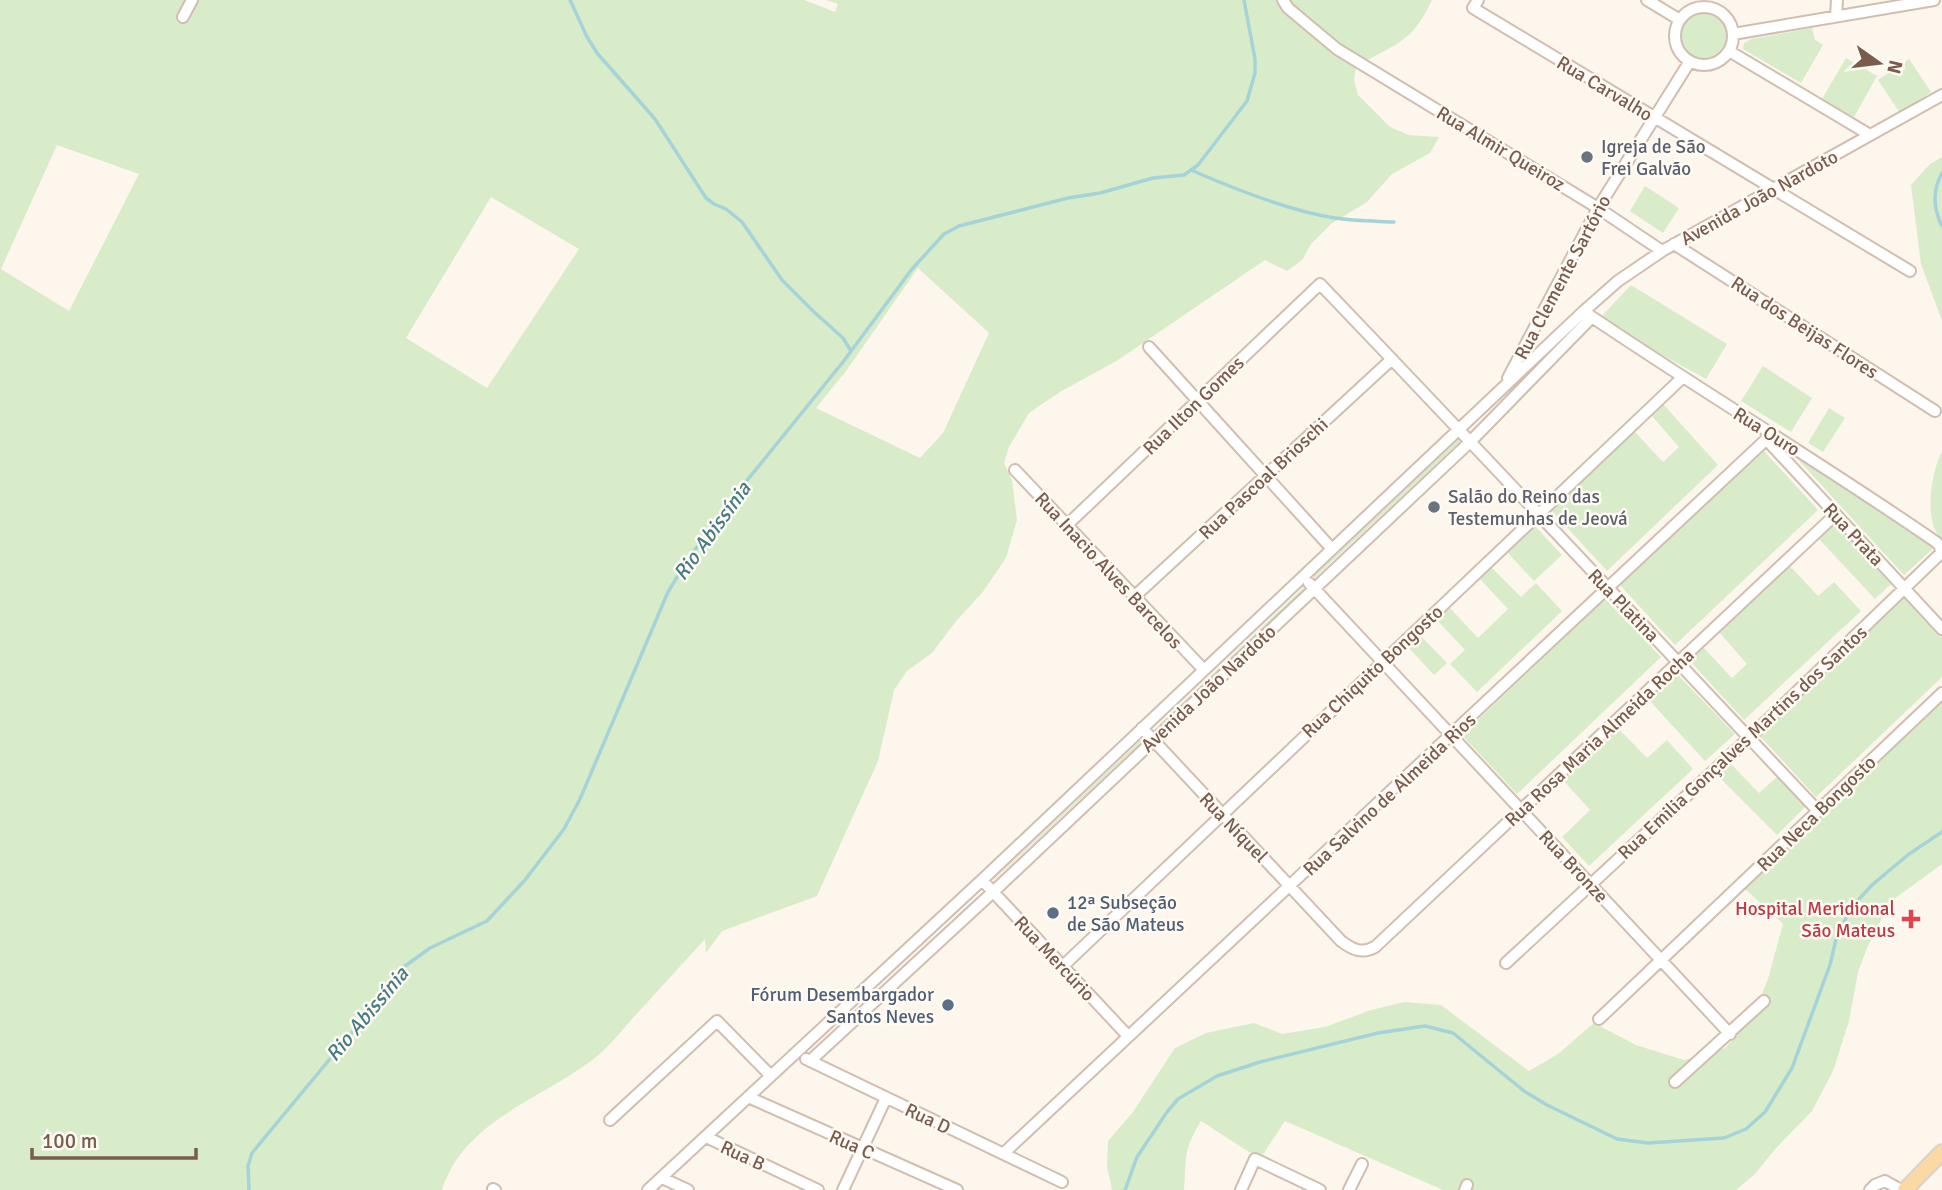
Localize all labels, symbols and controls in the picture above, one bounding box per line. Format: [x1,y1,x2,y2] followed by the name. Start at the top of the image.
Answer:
[1844,28,1914,98] north arrow
[1552,51,1657,127] street label: Rua Carvalho
[1881,58,1908,76] text: N
[1432,101,1569,197] street label: Rua Almir Queiroz
[1601,135,1706,181] place label: Igreja de São Frei Galvão
[1677,145,1842,251] street label: Avenida João Nardoto
[1579,149,1595,165] marker: Igreja de São Frei Galvão
[1509,191,1616,364] street label: Rua Clemente Sartório
[1726,271,1883,384] street label: Rua dos Beijas Flores
[1138,351,1250,460] street label: Rua Ilton Gomes
[1728,402,1805,462] street label: Rua Ouro
[1194,413,1333,545] street label: Rua Pascoal Brioschi
[668,476,757,585] water label: Rio Abissínia
[1448,485,1628,531] place label: Salão do Reino das Testemunhas de Jeová
[1029,487,1187,654] street label: Rua Inacio Alves Barcelos
[1818,498,1889,571] street label: Rua Prata
[1426,499,1442,515] marker: Salão do Reino das Testemunhas de Jeová
[1582,564,1664,647] street label: Rua Platina
[1297,600,1448,743] street label: Rua Chiquito Bongosto
[1136,620,1281,758] street label: Avenida João Nardoto
[1613,621,1872,865] street label: Rua Emilia Gonçalves Martins dos Santos
[1500,644,1699,832] street label: Rua Rosa Maria Almeida Rocha
[1298,708,1481,881] street label: Rua Salvino de Almeida Rios
[1752,751,1881,877] street label: Rua Neca Bongosto
[1194,787,1273,868] street label: Rua Níquel
[1533,825,1613,908] street label: Rua Bronze
[1067,891,1184,937] place label: 12ª Subseção de São Mateus
[1735,897,1895,943] place label: Hospital Meridional São Mateus
[1045,905,1061,921] marker: 12ª Subseção de São Mateus
[1901,909,1921,929] marker: Hospital Meridional São Mateus
[1009,911,1100,1007] street label: Rua Mercúrio
[320,960,415,1067] water label: Rio Abissínia
[750,983,934,1029] place label: Fórum Desembargador Santos Neves
[940,997,956,1013] marker: Fórum Desembargador Santos Neves
[901,1098,954,1140] street label: Rua D
[32,1116,196,1160] scale bar
[825,1124,878,1165] street label: Rua C
[42,1128,97,1154] text: 100 m
[716,1135,769,1177] street label: Rua B

